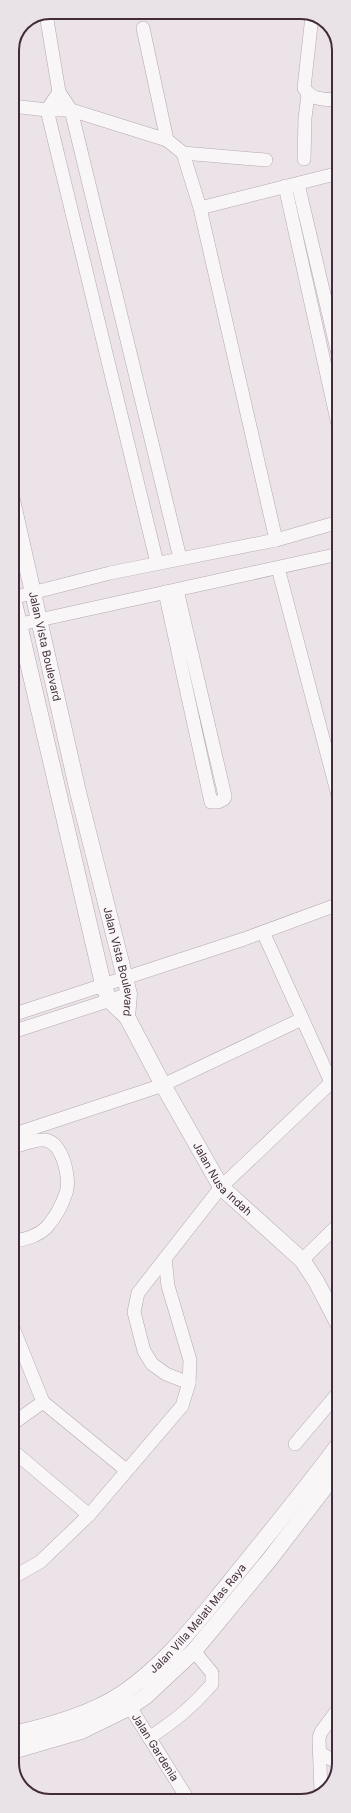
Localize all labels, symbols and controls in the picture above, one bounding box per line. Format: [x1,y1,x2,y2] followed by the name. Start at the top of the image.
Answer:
[26,590,64,703] street label: Jalan Vista Boulevard
[100,905,136,1017] street label: Jalan Vista Boulevard
[190,1140,255,1218] street label: Jalan Nusa Indah
[146,1561,249,1676] street label: Jalan Villa Melati Mas Raya
[129,1711,182,1784] street label: Jalan Gardenia

